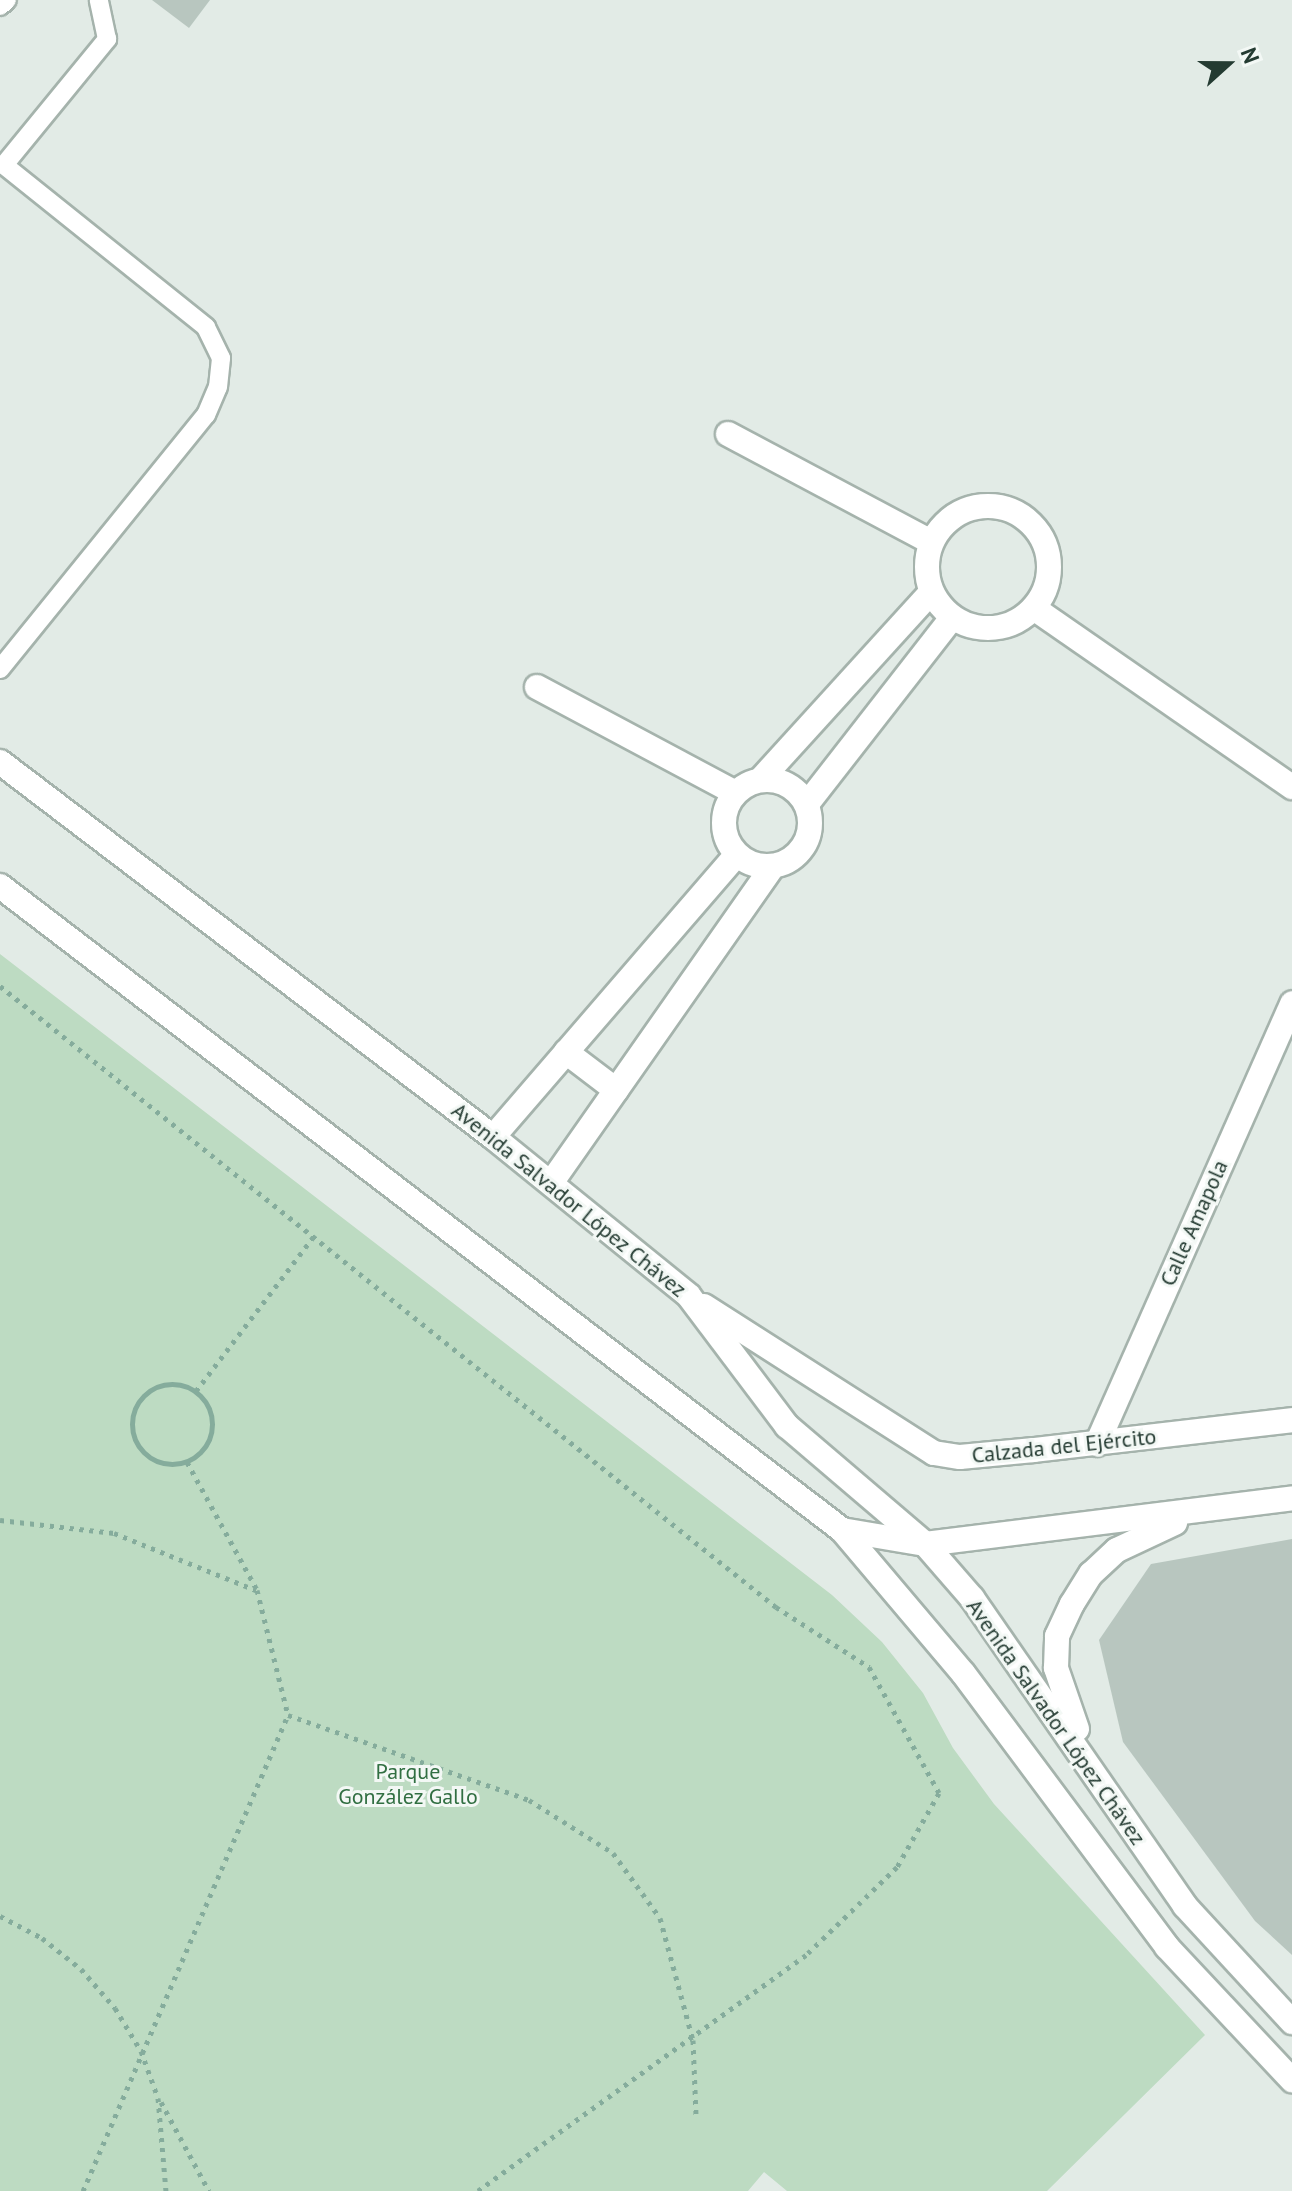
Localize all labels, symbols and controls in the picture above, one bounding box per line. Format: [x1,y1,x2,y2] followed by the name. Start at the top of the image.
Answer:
[1188,24,1268,104] north arrow
[1235,44,1266,67] text: N
[446,1097,692,1303] street label: Avenida Salvador López Chávez
[1154,1156,1234,1290] street label: Calle Amapola
[970,1423,1158,1469] street label: Calzada del Ejército
[961,1594,1151,1850] street label: Avenida Salvador López Chávez
[338,1758,478,1810] park label: Parque González Gallo

